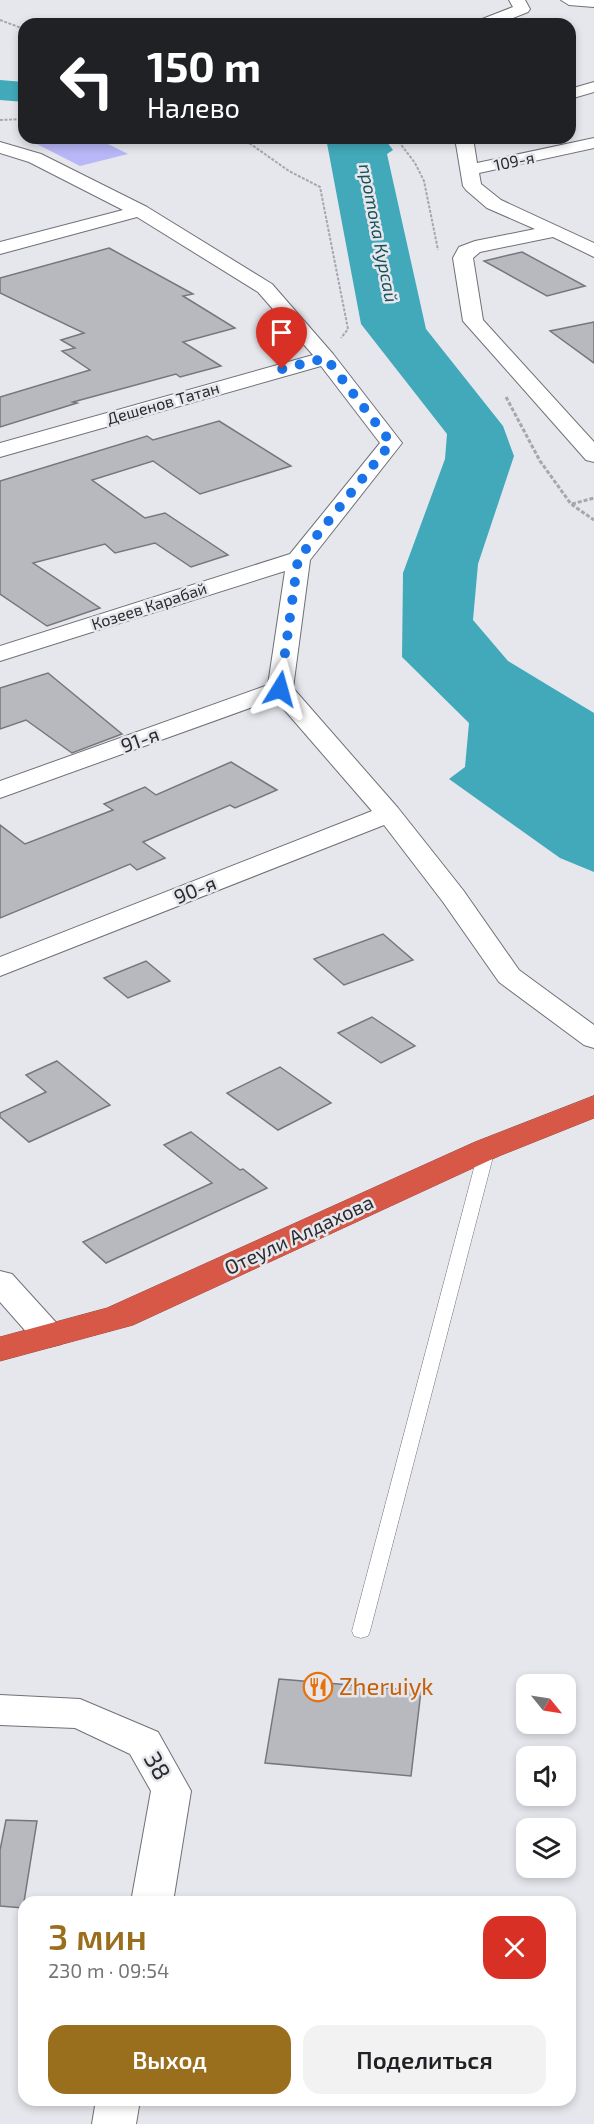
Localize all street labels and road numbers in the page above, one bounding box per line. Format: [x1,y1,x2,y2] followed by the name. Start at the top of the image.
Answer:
[492,147,536,174] street label: 109-я
[104,377,221,428] street label: Дешенов Татан
[89,578,209,633] street label: Козеев Карабай
[117,721,162,757] street label: 91-я
[170,870,219,908] street label: 90-я
[220,1189,377,1280] street label: Отеули Алдахова
[139,1746,178,1785] street label: 38

